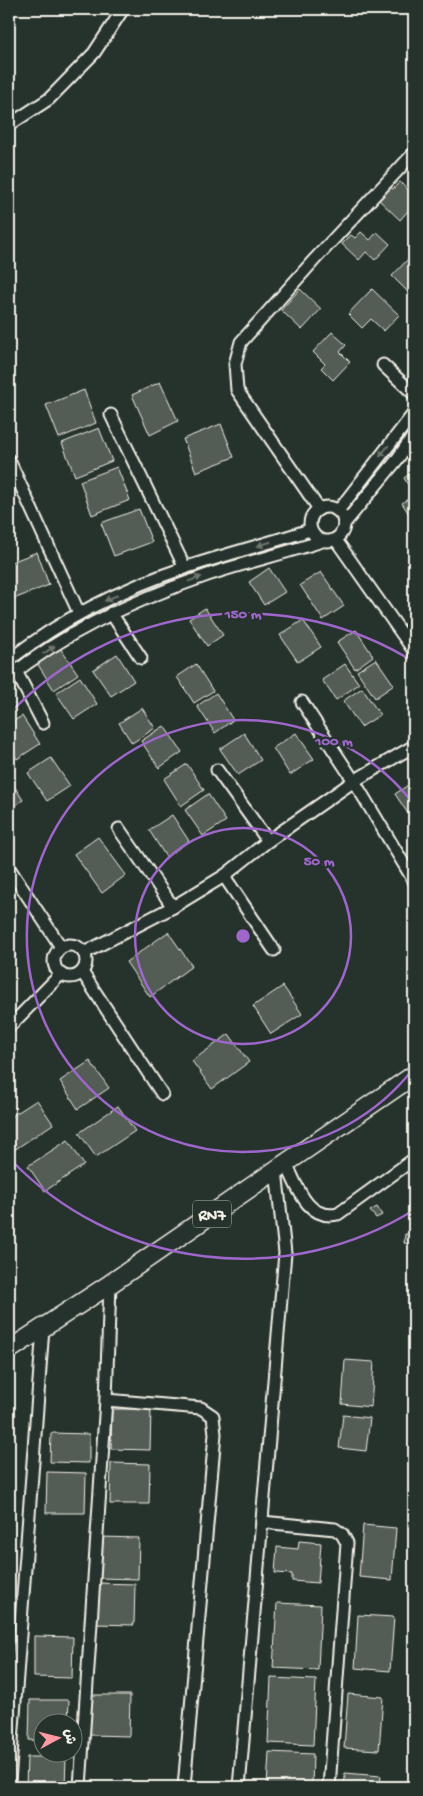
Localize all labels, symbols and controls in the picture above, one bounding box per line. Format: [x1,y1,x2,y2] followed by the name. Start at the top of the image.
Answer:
[379,444,389,458] one-way arrow
[256,541,271,549] one-way arrow
[188,575,202,583] one-way arrow
[104,594,118,602] one-way arrow
[224,606,262,624] text: 150 m
[42,645,56,654] one-way arrow
[314,733,353,751] text: 100 m
[304,853,335,871] text: 50 m
[234,927,252,945] centre of rings
[193,1200,231,1228] road number: RN7
[32,1714,82,1764] north arrow
[59,1728,78,1745] text: ش

